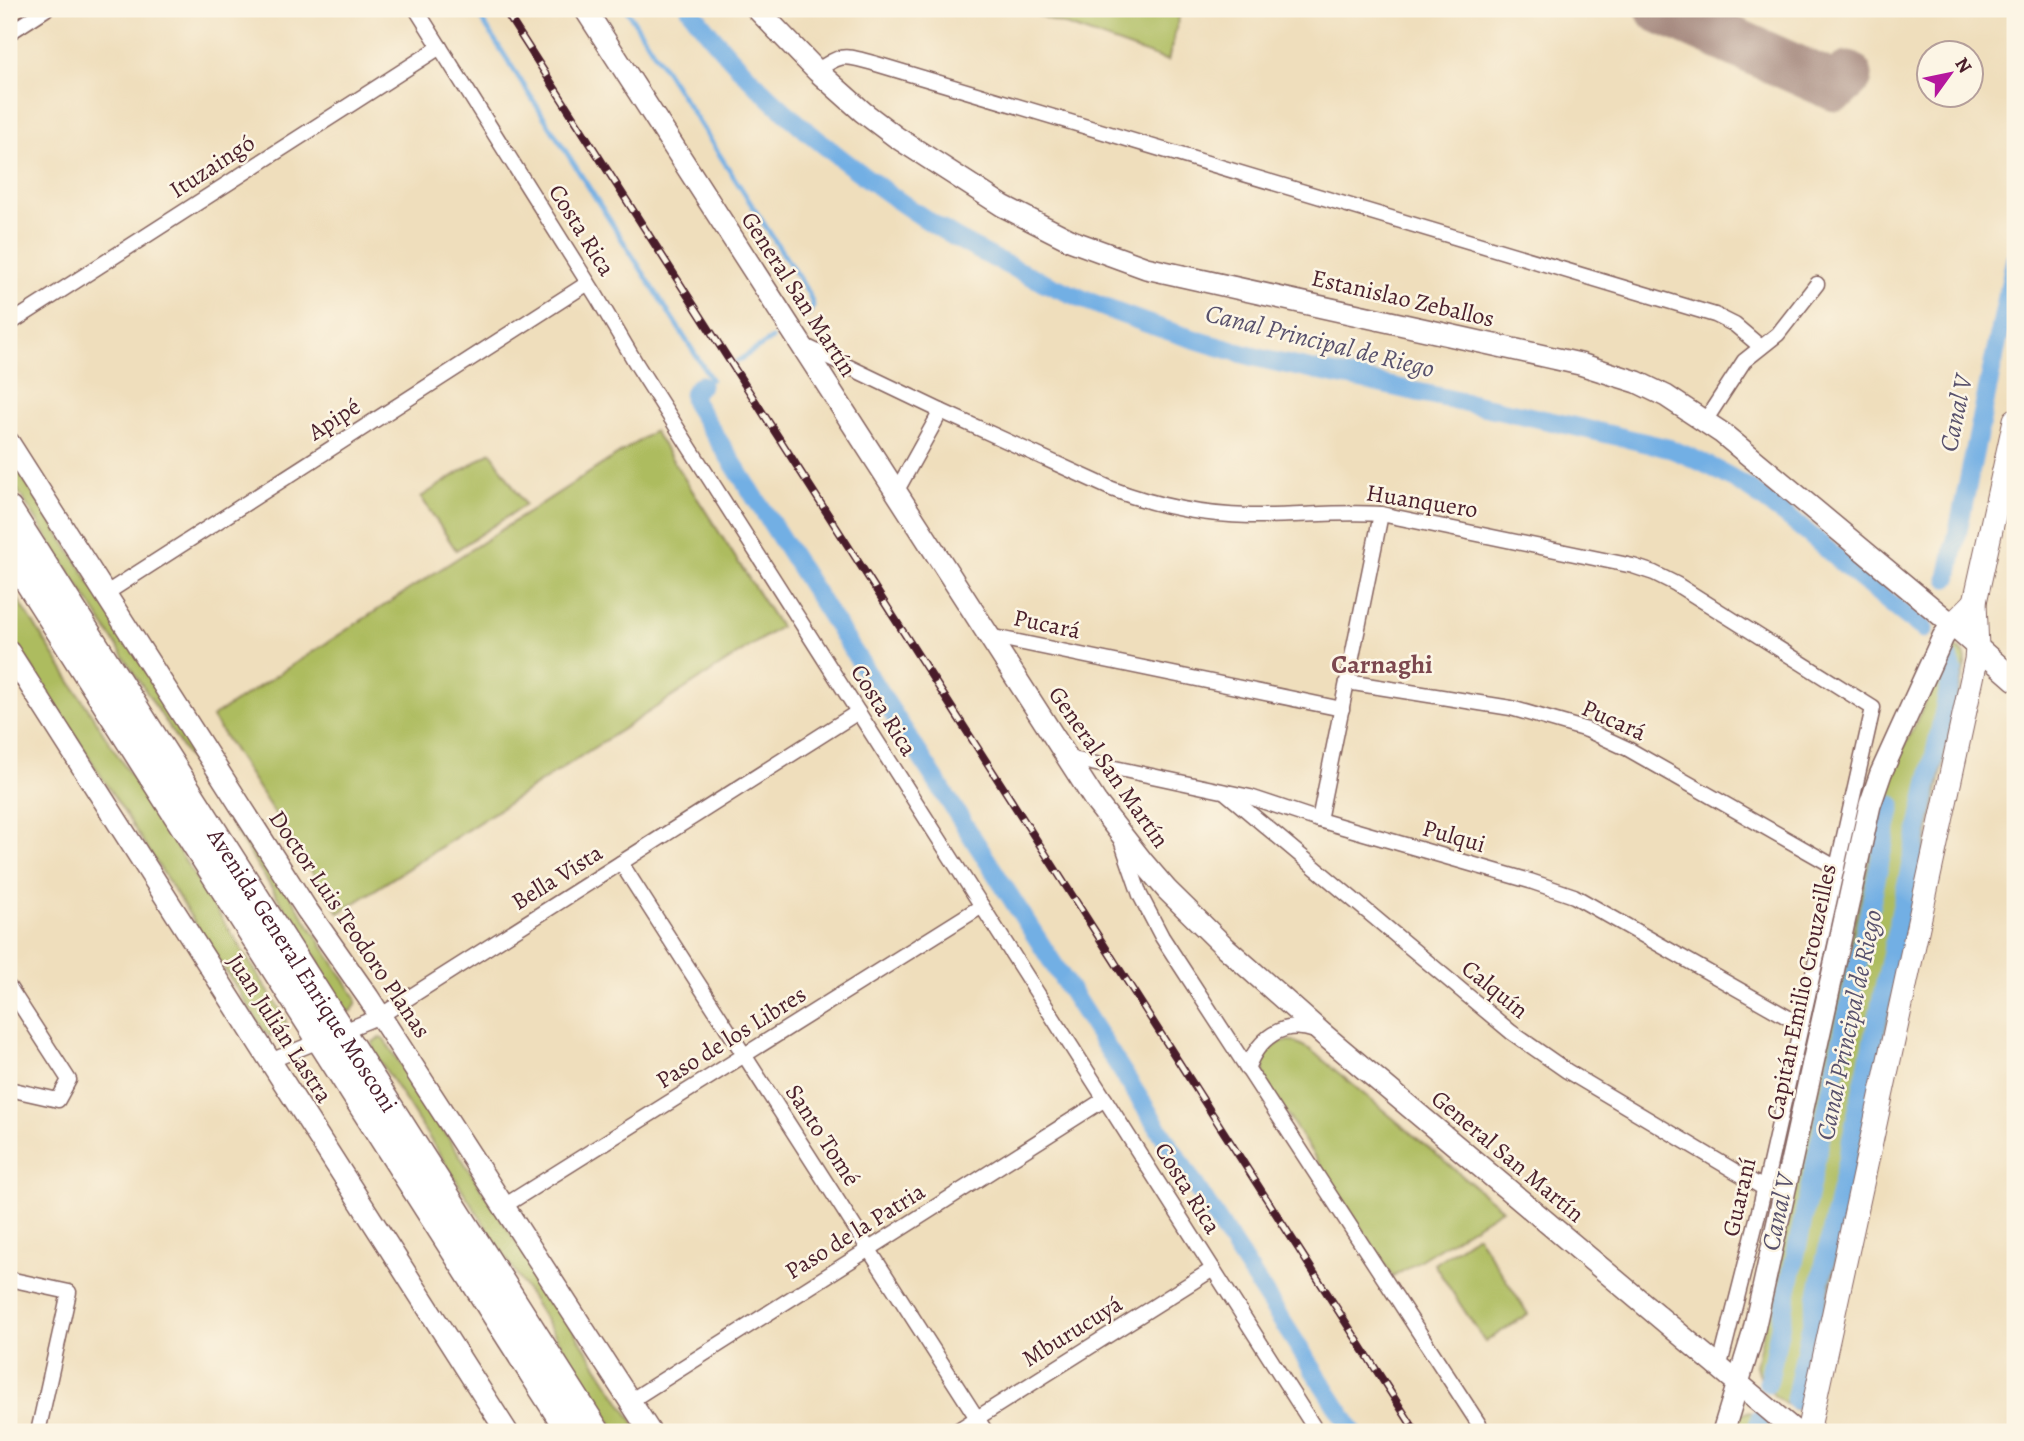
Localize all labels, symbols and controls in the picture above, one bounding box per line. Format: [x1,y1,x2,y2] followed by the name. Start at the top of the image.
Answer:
[1916,38,1986,108] north arrow
[1949,52,1978,78] text: N
[163,127,261,205] street label: Ituzaingó
[541,178,623,283] street label: Costa Rica
[734,205,864,383] street label: General San Martín
[1308,261,1498,335] street label: Estanislao Zeballos
[1202,296,1438,386] water label: Canal Principal de Riego
[1931,369,1982,455] water label: Canal V
[301,390,366,448] street label: Apipé
[1364,476,1480,526] street label: Huanquero
[1011,601,1084,647] street label: Pucará
[1331,647,1433,682] district label: Carnaghi
[843,658,925,763] street label: Costa Rica
[1041,680,1177,854] street label: General San Martín
[1577,692,1652,749] street label: Pucará
[262,804,438,1044] street label: Doctor Luis Teodoro Planas
[1419,812,1489,860] street label: Pulqui
[200,821,405,1119] street label: Avenida General Enrique Mosconi
[505,836,609,918] street label: Bella Vista
[1758,861,1844,1123] street label: Capitán Emilio Crouzeilles
[1807,907,1891,1143] water label: Canal Principal de Riego
[220,947,341,1110] street label: Juan Julián Lastra
[1455,952,1535,1026] street label: Calquín
[650,978,812,1096] street label: Paso de los Libres
[778,1078,868,1192] street label: Santo Tomé
[1425,1082,1591,1230] street label: General San Martín
[1147,1136,1229,1241] street label: Costa Rica
[1714,1155,1764,1239] street label: Guaraní
[1753,1168,1804,1254] water label: Canal V
[779,1175,932,1287] street label: Paso de la Patria
[1016,1287,1129,1374] street label: Mburucuyá

